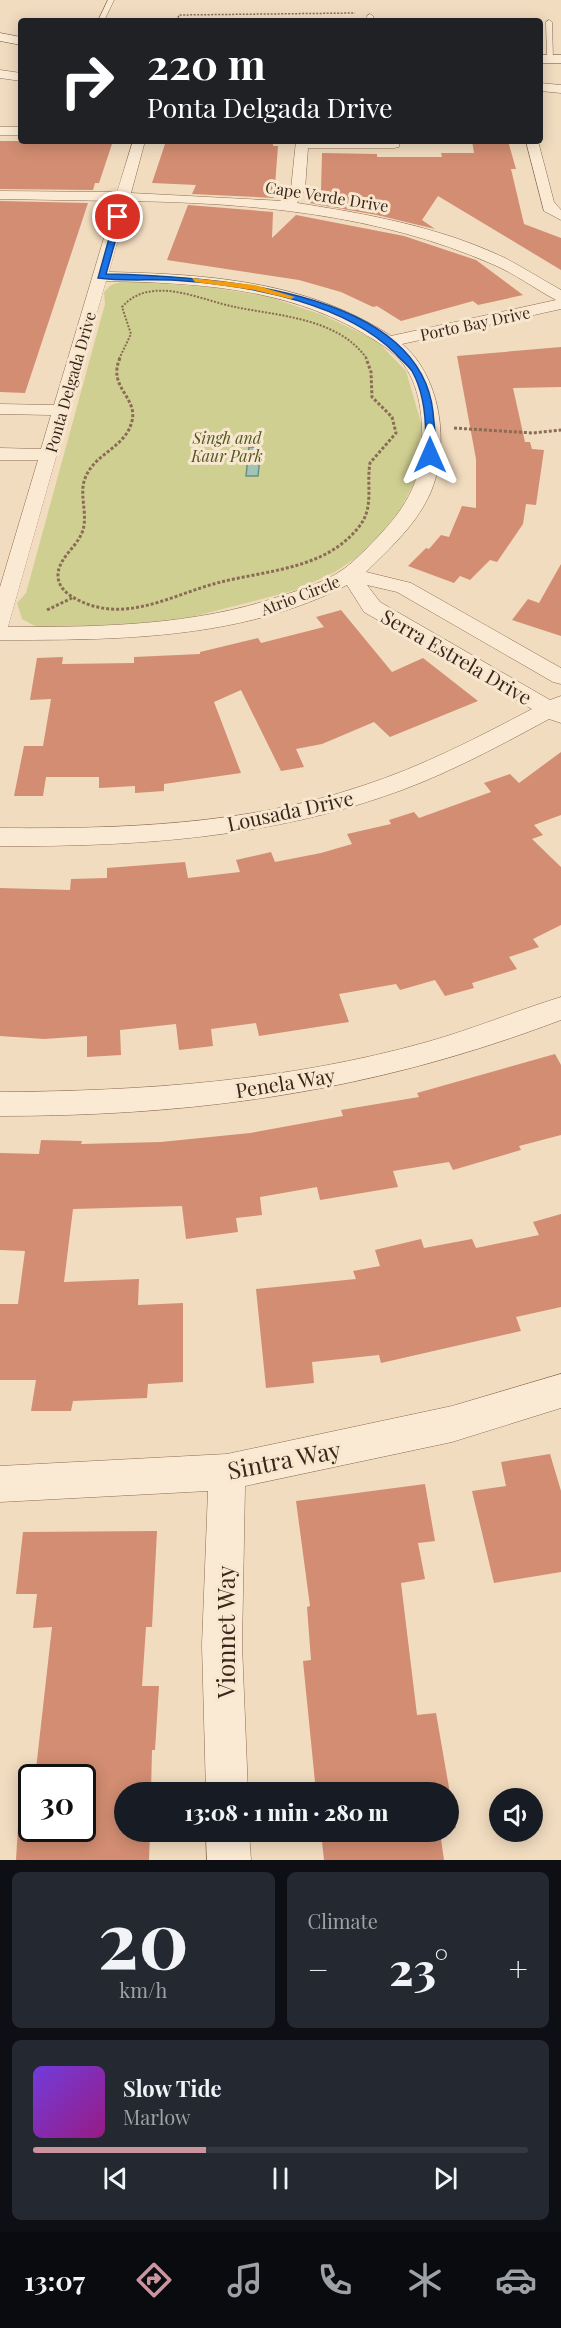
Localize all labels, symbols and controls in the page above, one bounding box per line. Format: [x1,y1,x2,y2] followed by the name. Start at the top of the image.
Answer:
[147,35,266,91] text: 220 m
[48,42,126,120] icon: right
[147,89,393,125] text: Ponta Delgada Drive
[264,176,390,216] street label: Cape Verde Drive
[92,191,143,242] pin
[101,200,134,233] icon: arrive
[418,301,532,345] street label: Porto Bay Drive
[40,309,100,455] street label: Ponta Delgada Drive
[398,423,462,487] position arrow
[190,427,263,466] park label: Singh and Kaur Park
[257,570,343,620] street label: Atrio Circle
[377,602,537,710] street label: Serra Estrela Drive
[224,783,356,837] street label: Lousada Drive
[233,1061,337,1103] street label: Penela Way
[225,1432,343,1486] street label: Sintra Way
[209,1565,241,1700] street label: Vionnet Way
[18,1764,96,1842] speed limit sign: 30
[489,1788,543,1842] map controls
[489,1788,543,1842] button: sound
[185,1797,388,1827] text: 13:08 · 1 min · 280 m
[98,1885,189,1989] text: 20
[308,1907,378,1934] text: Climate
[389,1937,448,1997] text: 23°
[308,1946,329,1990] text: −
[509,1946,528,1990] text: +
[119,1976,167,2003] text: km/h
[123,2073,222,2103] text: Slow Tide
[123,2103,191,2130] text: Marlow
[99,2162,132,2195] icon: previous
[264,2162,297,2195] icon: pause
[429,2162,462,2195] icon: next
[133,2259,175,2301] icon: directions
[224,2259,266,2301] icon: music
[314,2259,356,2301] icon: phone
[404,2259,446,2301] icon: climate
[495,2259,537,2301] icon: car
[24,2262,85,2298] text: 13:07

